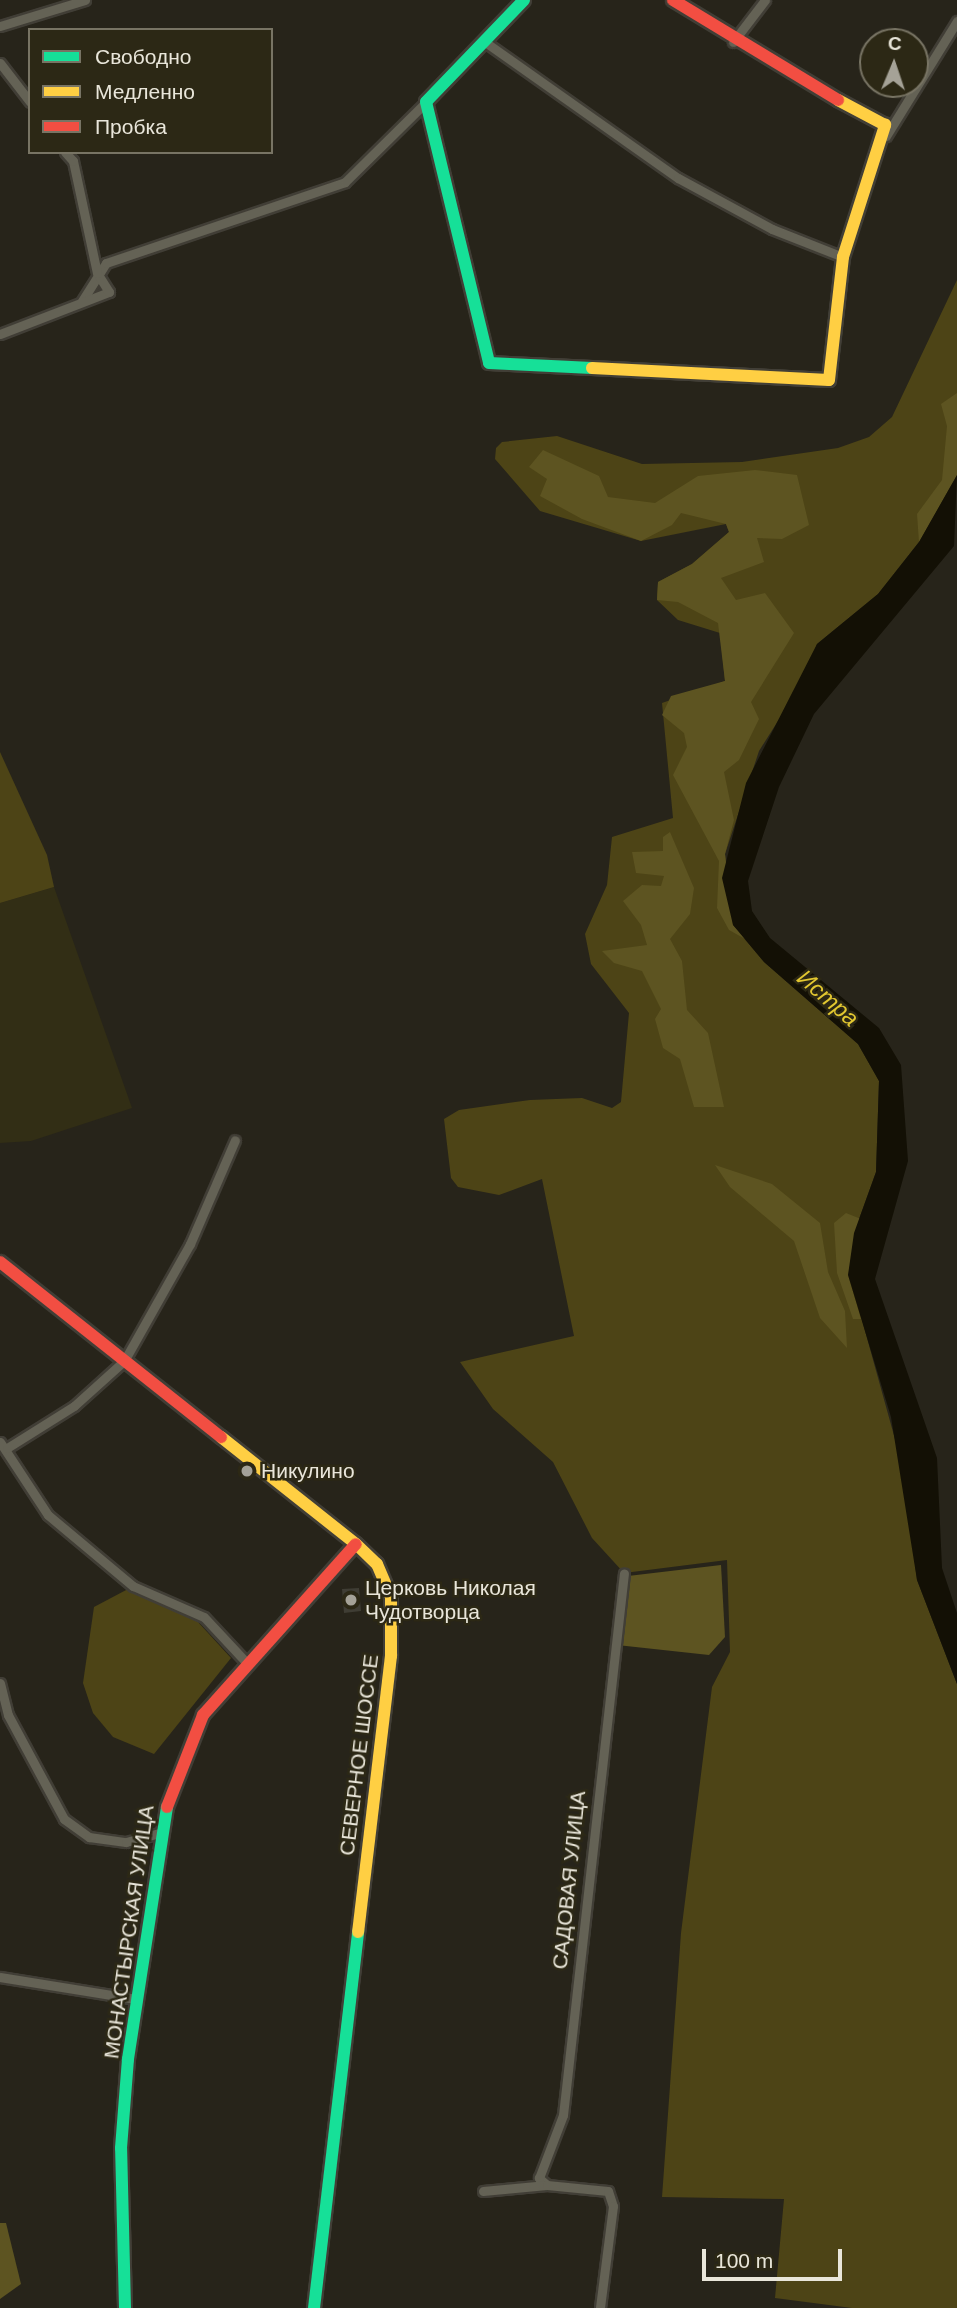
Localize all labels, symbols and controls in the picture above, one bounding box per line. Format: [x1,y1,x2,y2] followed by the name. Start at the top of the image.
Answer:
[28,28,273,154] legend
[859,28,929,98] north arrow
[887,33,902,54] text: С
[95,45,192,68] text: Свободно
[95,80,195,103] text: Медленно
[95,115,167,138] text: Пробка
[792,964,864,1032] water label: Истра
[261,1458,355,1484] place label: Никулино
[239,1463,255,1479] marker: Никулино
[365,1575,536,1625] place label: Церковь Николая Чудотворца
[343,1592,359,1608] marker: Церковь Николая Чудотворца
[334,1653,384,1857] street label: СЕВЕРНОЕ ШОССЕ
[547,1790,591,1970] street label: САДОВАЯ УЛИЦА
[99,1804,159,2060] street label: МОНАСТЫРСКАЯ УЛИЦА
[705,2234,845,2278] scale bar
[715,2249,773,2272] text: 100 m

